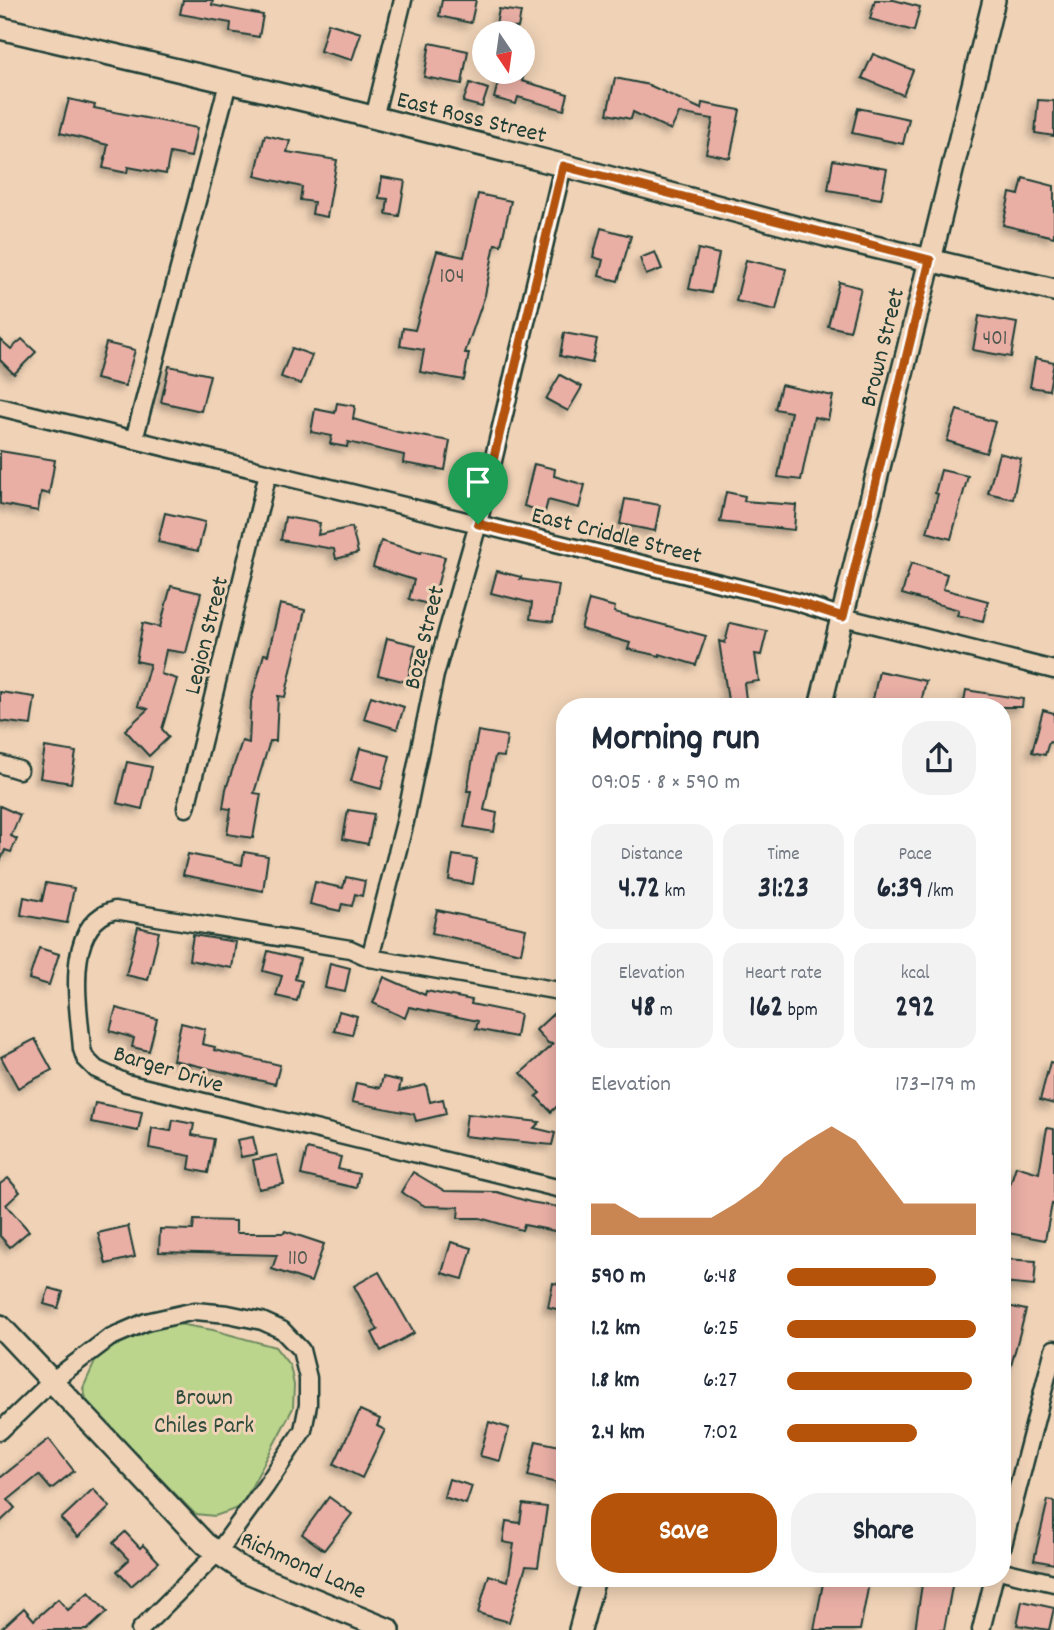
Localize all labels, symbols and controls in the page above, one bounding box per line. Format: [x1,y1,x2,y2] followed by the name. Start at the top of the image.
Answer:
[472,21,536,84] north arrow
[472,21,535,84] map controls
[393,84,550,154] street label: East Ross Street
[440,263,464,293] house number: 104
[853,285,915,411] street label: Brown Street
[983,325,1007,355] house number: 401
[448,452,508,524] pin
[459,463,497,501] icon: arrive
[528,499,705,575] street label: East Criddle Street
[177,573,239,698] street label: Legion Street
[397,582,455,693] street label: Boze Street
[591,713,760,768] text: Morning run
[902,721,976,795] button: share
[591,767,740,800] text: 09:05 · 8 × 590 m
[621,842,683,869] text: Distance
[767,842,800,869] text: Time
[898,842,932,869] text: Pace
[618,869,660,912] text: 4.72
[758,869,809,912] text: 31:23
[876,869,923,912] text: 6:39
[660,879,685,906] text: km
[923,879,954,906] text: /km
[619,961,685,988] text: Elevation
[745,961,822,988] text: Heart rate
[901,961,930,988] text: kcal
[631,988,655,1031] text: 48
[749,988,783,1031] text: 162
[895,988,935,1031] text: 292
[655,998,673,1025] text: m
[783,998,818,1025] text: bpm
[109,1038,227,1104] street label: Barger Drive
[591,1069,671,1102] text: Elevation
[895,1069,976,1102] text: 173–179 m
[288,1245,308,1275] house number: 110
[591,1261,646,1294] text: 590 m
[703,1261,737,1294] text: 6:48
[591,1313,640,1346] text: 1.2 km
[703,1313,739,1346] text: 6:25
[591,1365,640,1398] text: 1.8 km
[703,1365,737,1398] text: 6:27
[154,1382,254,1444] park label: Brown Chiles Park
[591,1417,645,1450] text: 2.4 km
[703,1417,738,1450] text: 7:02
[591,1493,777,1573] button: Save
[791,1493,976,1573] button: Share
[234,1524,371,1610] street label: Richmond Lane

